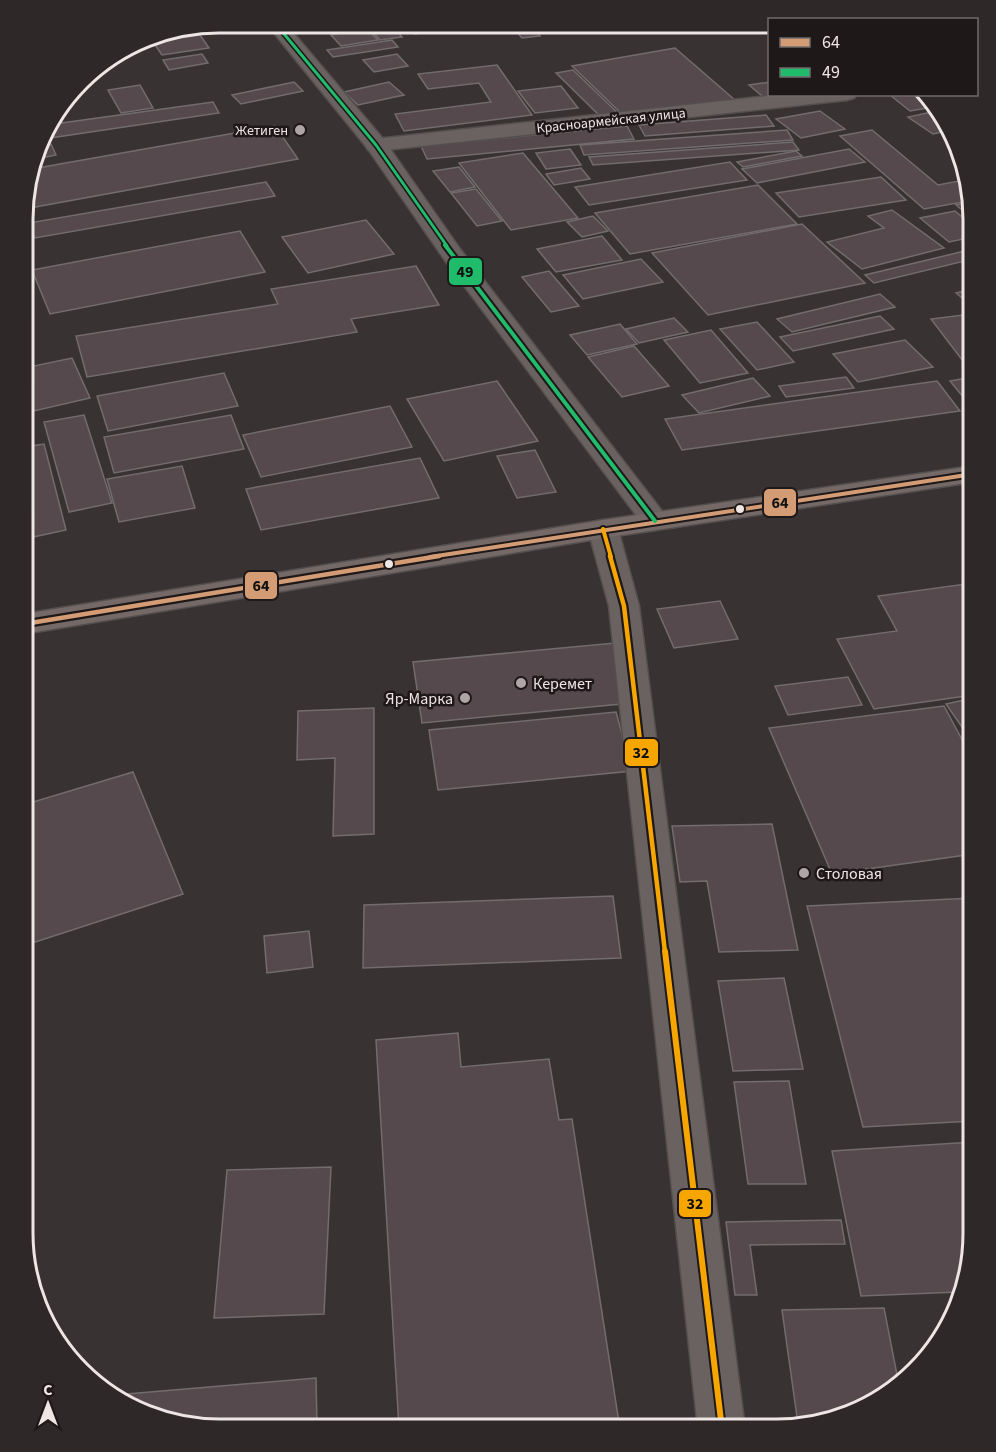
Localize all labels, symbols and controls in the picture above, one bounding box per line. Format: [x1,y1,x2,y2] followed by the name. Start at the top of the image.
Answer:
[768,18,978,96] legend
[822,30,840,55] text: 64
[822,60,840,85] text: 49
[536,103,687,139] street label: Красноармейская улица
[235,121,288,141] place label: Жетиген
[293,123,307,137] marker: Жетиген
[448,257,483,286] line badge: 49
[457,261,473,283] text: 49
[763,488,797,517] line badge: 64
[772,492,789,514] text: 64
[734,503,746,515] unlabelled marker
[383,558,395,570] unlabelled marker
[244,571,278,600] line badge: 64
[253,575,270,597] text: 64
[533,673,592,695] place label: Керемет
[514,676,528,690] marker: Керемет
[385,688,453,710] place label: Яр-Марка
[458,691,472,705] marker: Яр-Марка
[624,738,659,767] line badge: 32
[633,742,649,764] text: 32
[816,863,882,885] place label: Столовая
[797,866,811,880] marker: Столовая
[678,1189,712,1218] line badge: 32
[687,1193,703,1215] text: 32
[18,1374,78,1434] north arrow
[43,1379,53,1401] text: С

